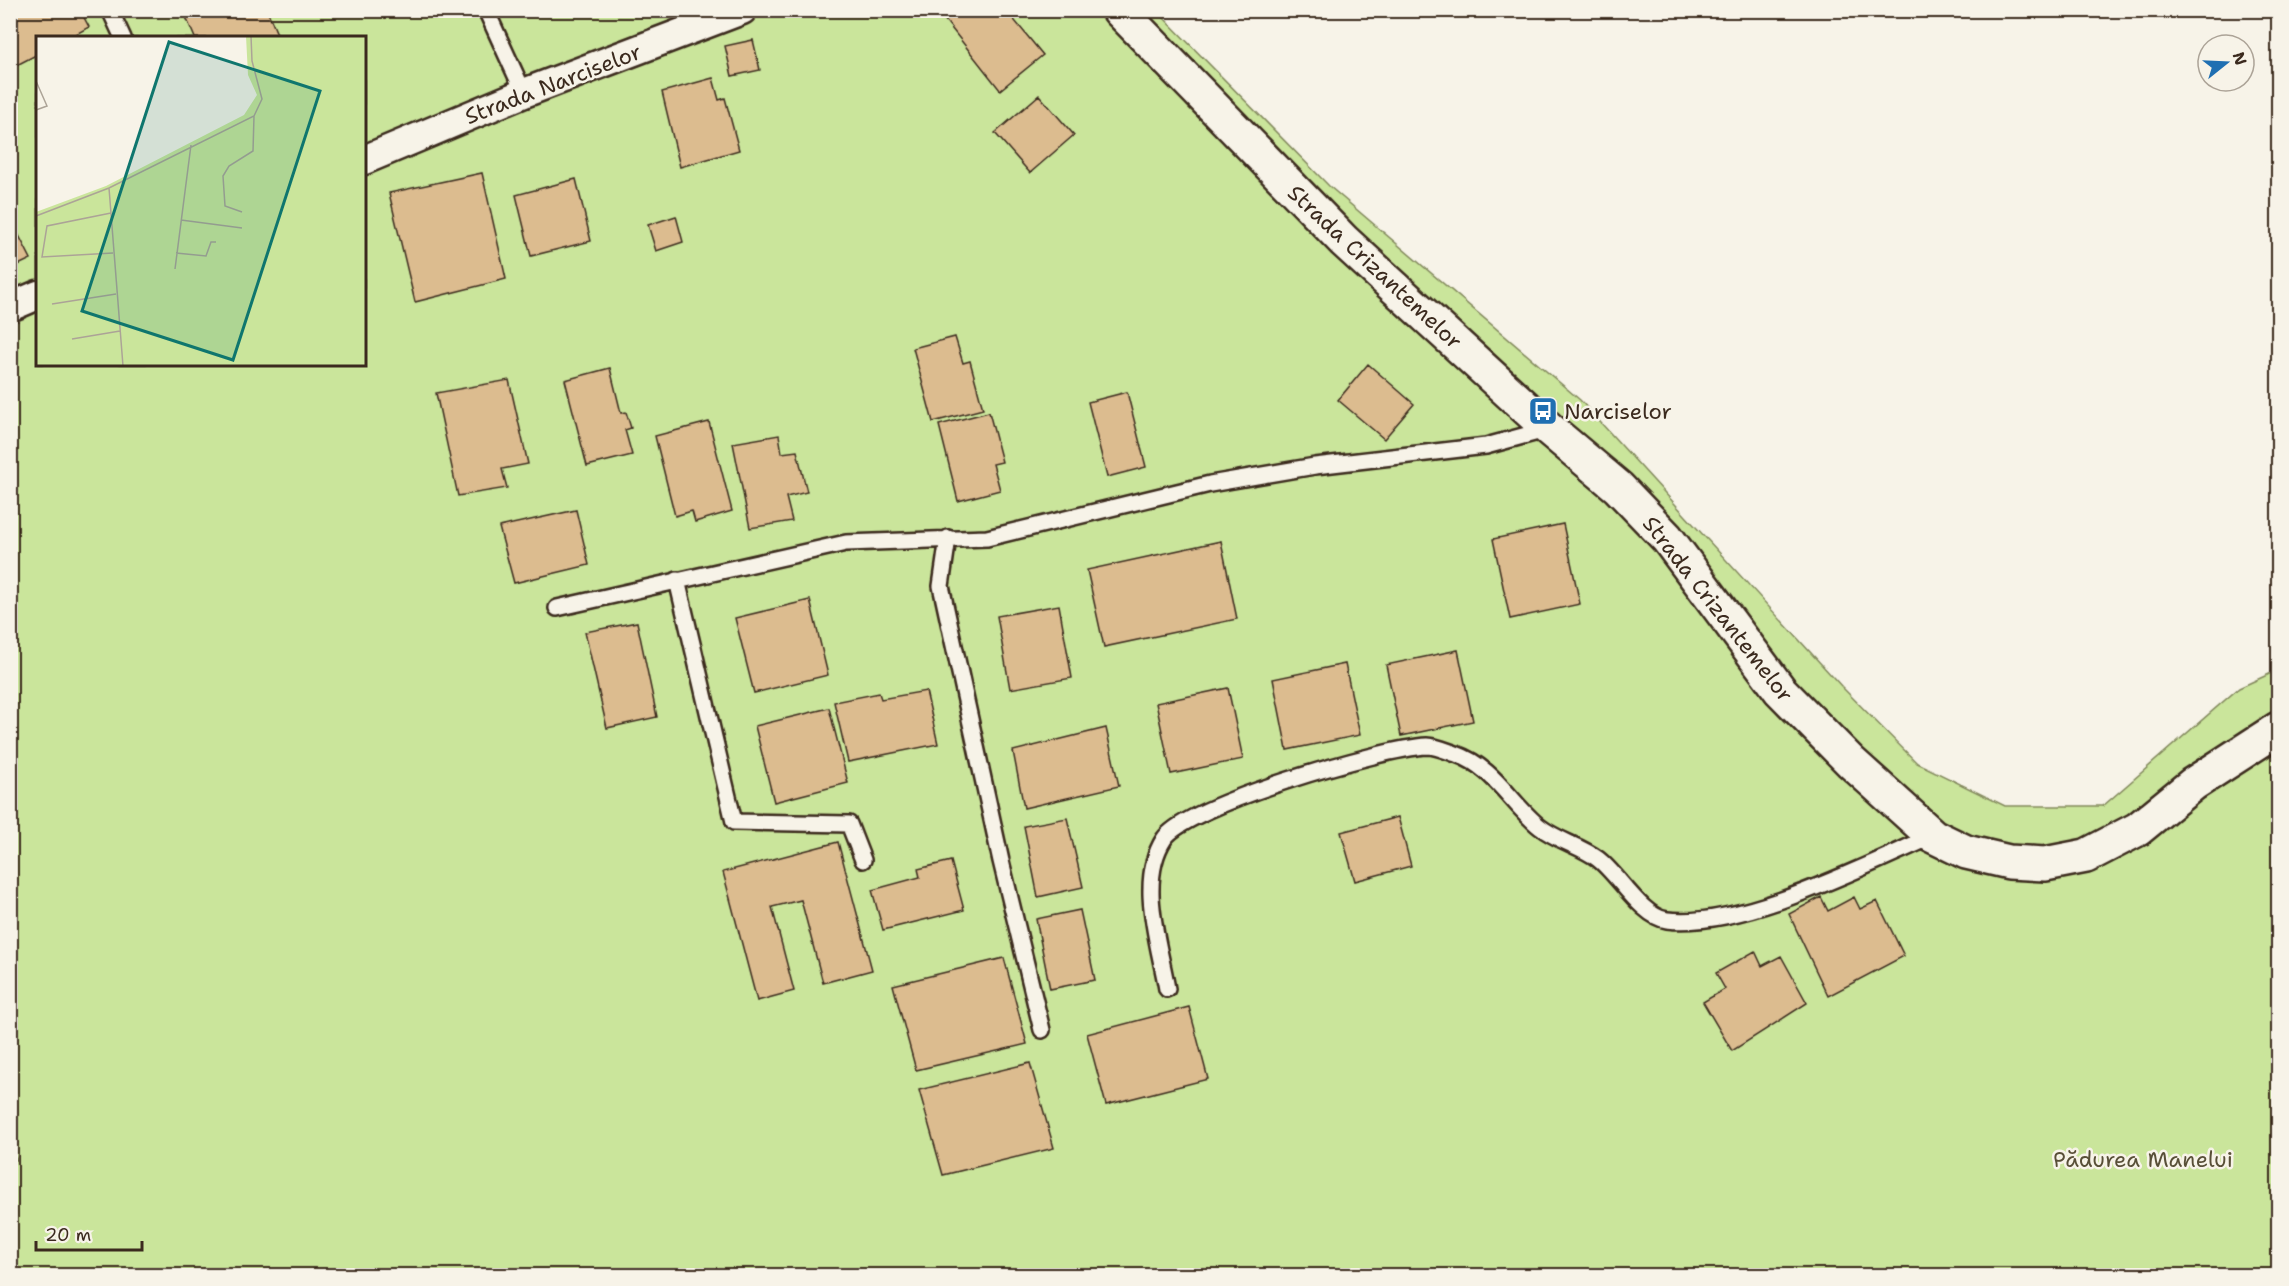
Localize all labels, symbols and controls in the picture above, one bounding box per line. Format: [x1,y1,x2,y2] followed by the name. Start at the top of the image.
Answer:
[2196,33,2256,93] north arrow
[36,36,366,366] inset map
[461,37,645,131] street label: Strada Narciselor
[2228,49,2252,68] text: N
[1281,178,1469,356] street label: Strada Crizantemelor
[1527,395,1559,427] bus stop icon: Narciselor
[1564,397,1672,426] place label: Narciselor
[1636,510,1800,708] street label: Strada Crizantemelor
[2053,1145,2233,1174] park label: Pădurea Manelui
[36,1214,142,1252] scale bar
[45,1223,91,1247] text: 20 m

